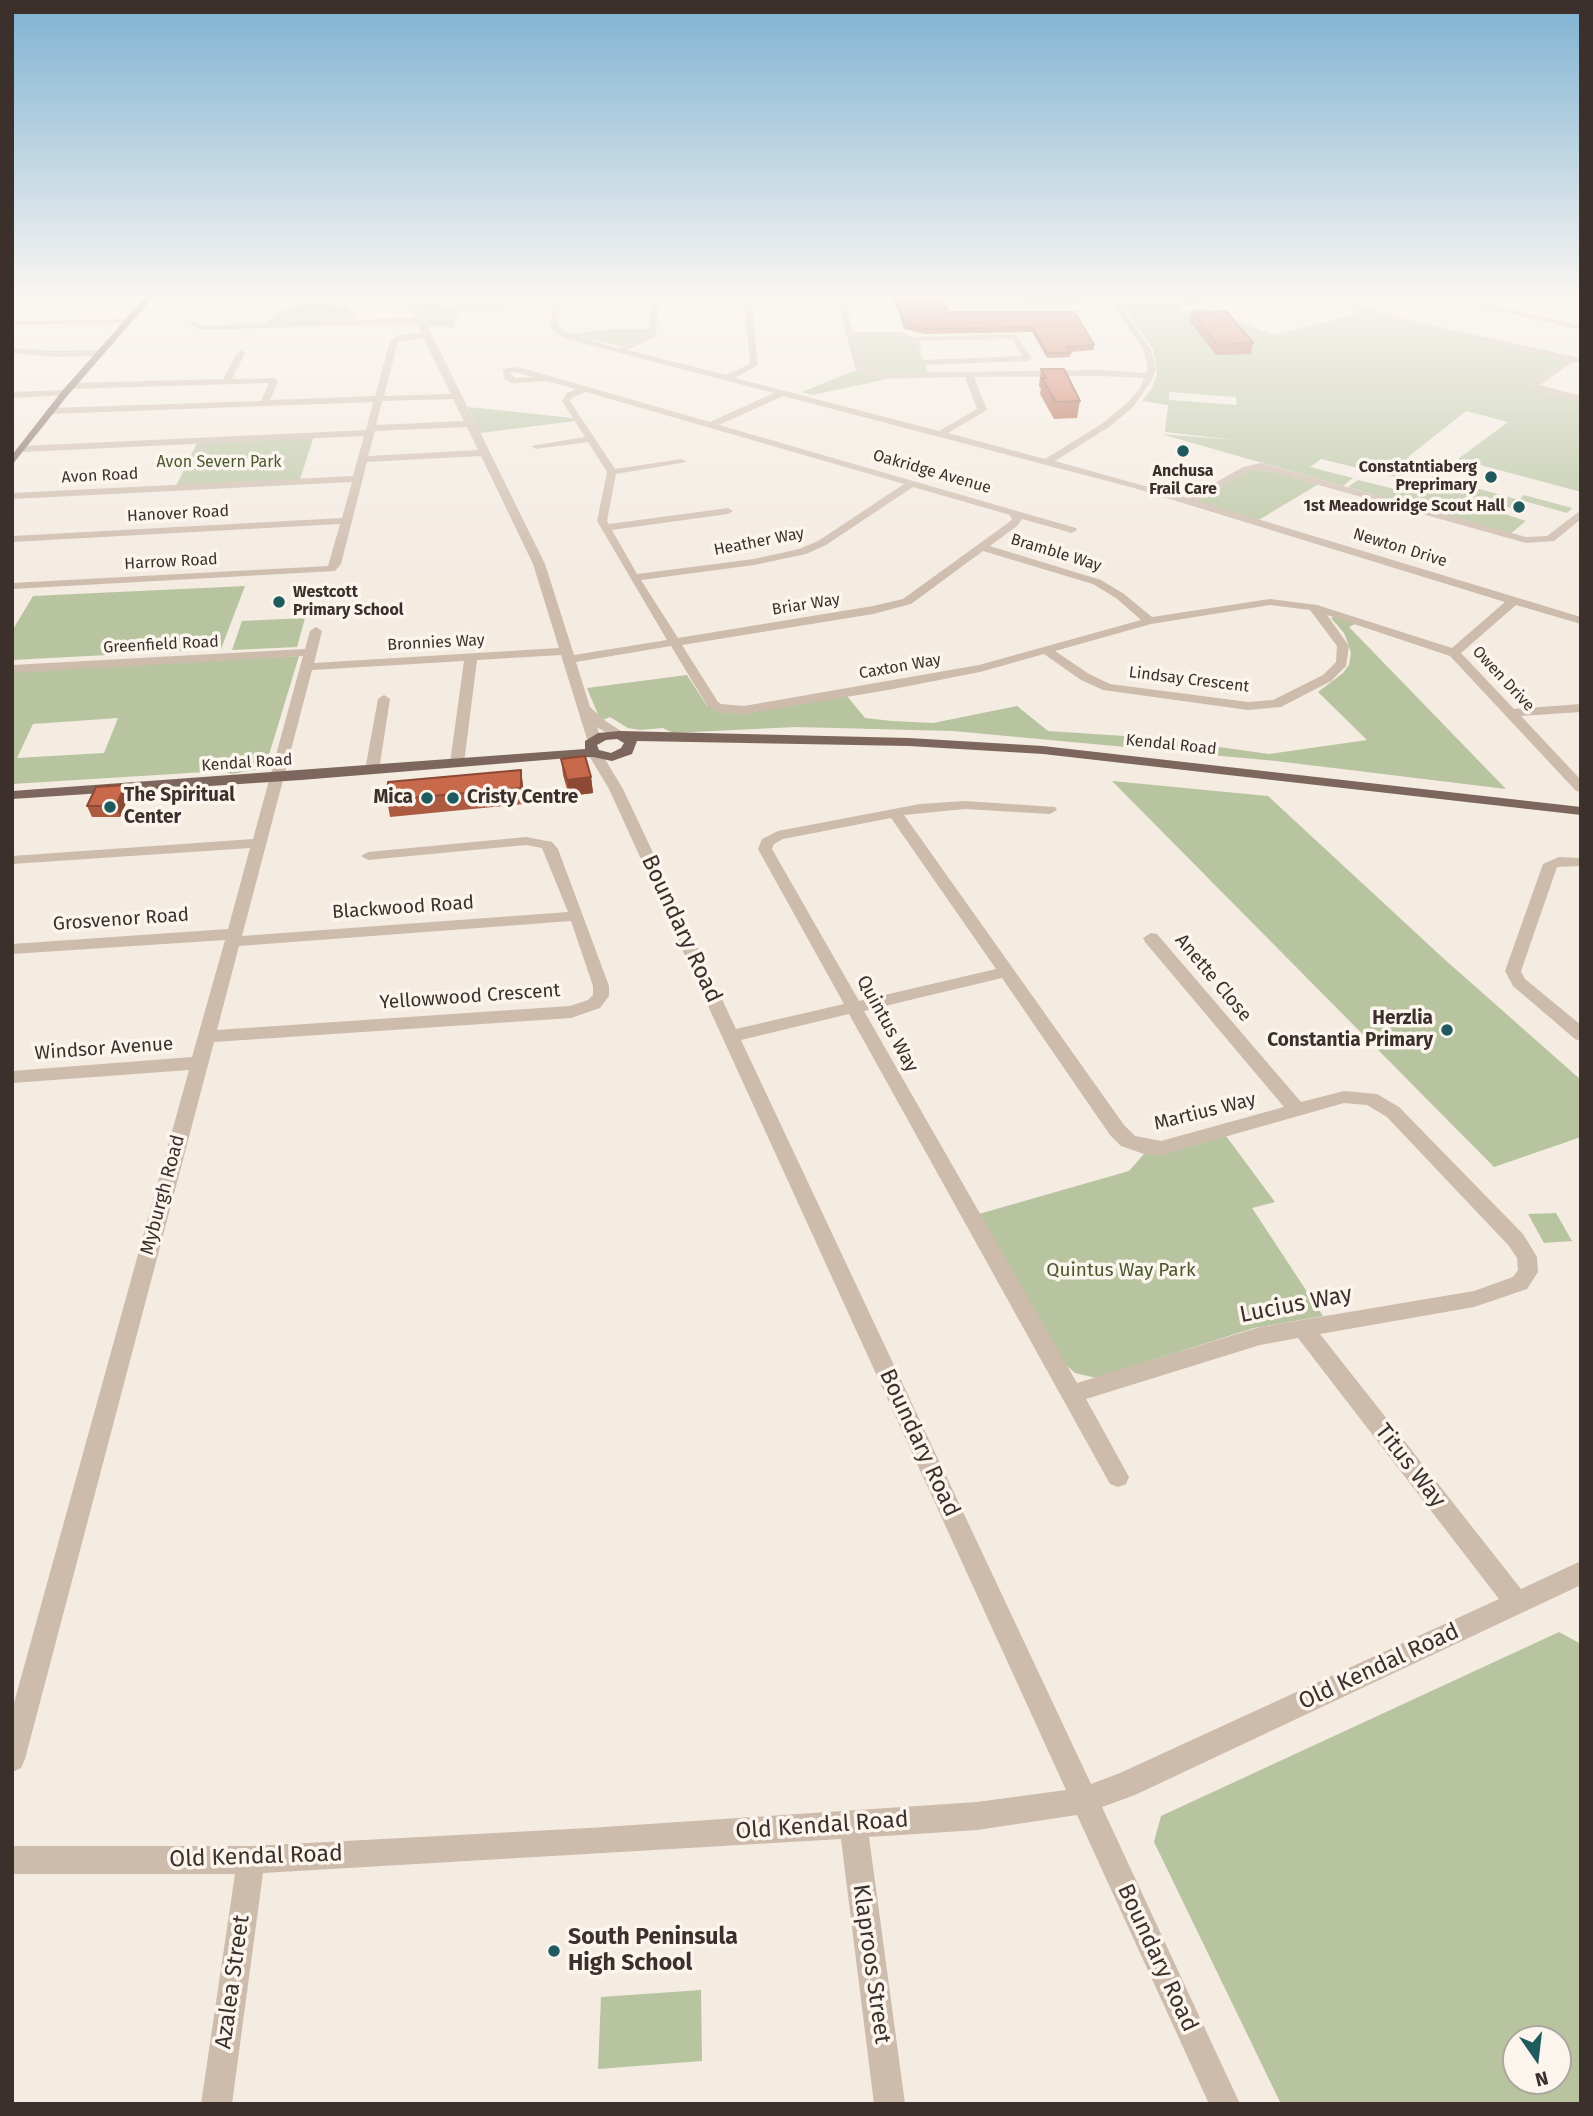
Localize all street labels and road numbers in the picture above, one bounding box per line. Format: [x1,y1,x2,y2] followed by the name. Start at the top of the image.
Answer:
[871,446,993,498] street label: Oakridge Avenue
[61,464,139,488] street label: Avon Road
[127,502,229,526] street label: Hanover Road
[712,524,806,560] street label: Heather Way
[1351,525,1449,571] street label: Newton Drive
[1008,530,1104,576] street label: Bramble Way
[124,550,218,574] street label: Harrow Road
[771,590,841,620] street label: Briar Way
[387,631,485,655] street label: Bronnies Way
[103,632,219,658] street label: Greenfield Road
[1468,642,1538,716] street label: Owen Drive
[858,650,942,684] street label: Caxton Way
[1128,663,1250,697] street label: Lindsay Crescent
[1125,731,1217,759] street label: Kendal Road
[201,750,293,776] street label: Kendal Road
[635,851,727,1007] street label: Boundary Road
[331,892,475,924] street label: Blackwood Road
[52,904,190,936] street label: Grosvenor Road
[1170,930,1256,1026] street label: Anette Close
[851,972,923,1076] street label: Quintus Way
[379,979,561,1015] street label: Yellowwood Crescent
[34,1033,174,1065] street label: Windsor Avenue
[1152,1088,1258,1136] street label: Martius Way
[136,1132,190,1258] street label: Myburgh Road
[1237,1281,1355,1329] street label: Lucius Way
[873,1365,965,1521] street label: Boundary Road
[1369,1419,1451,1513] street label: Titus Way
[1295,1618,1463,1716] street label: Old Kendal Road
[734,1806,910,1846] street label: Old Kendal Road
[169,1840,343,1874] street label: Old Kendal Road
[1111,1880,1203,2036] street label: Boundary Road
[846,1883,896,2045] street label: Klaproos Street
[210,1913,256,2051] street label: Azalea Street

